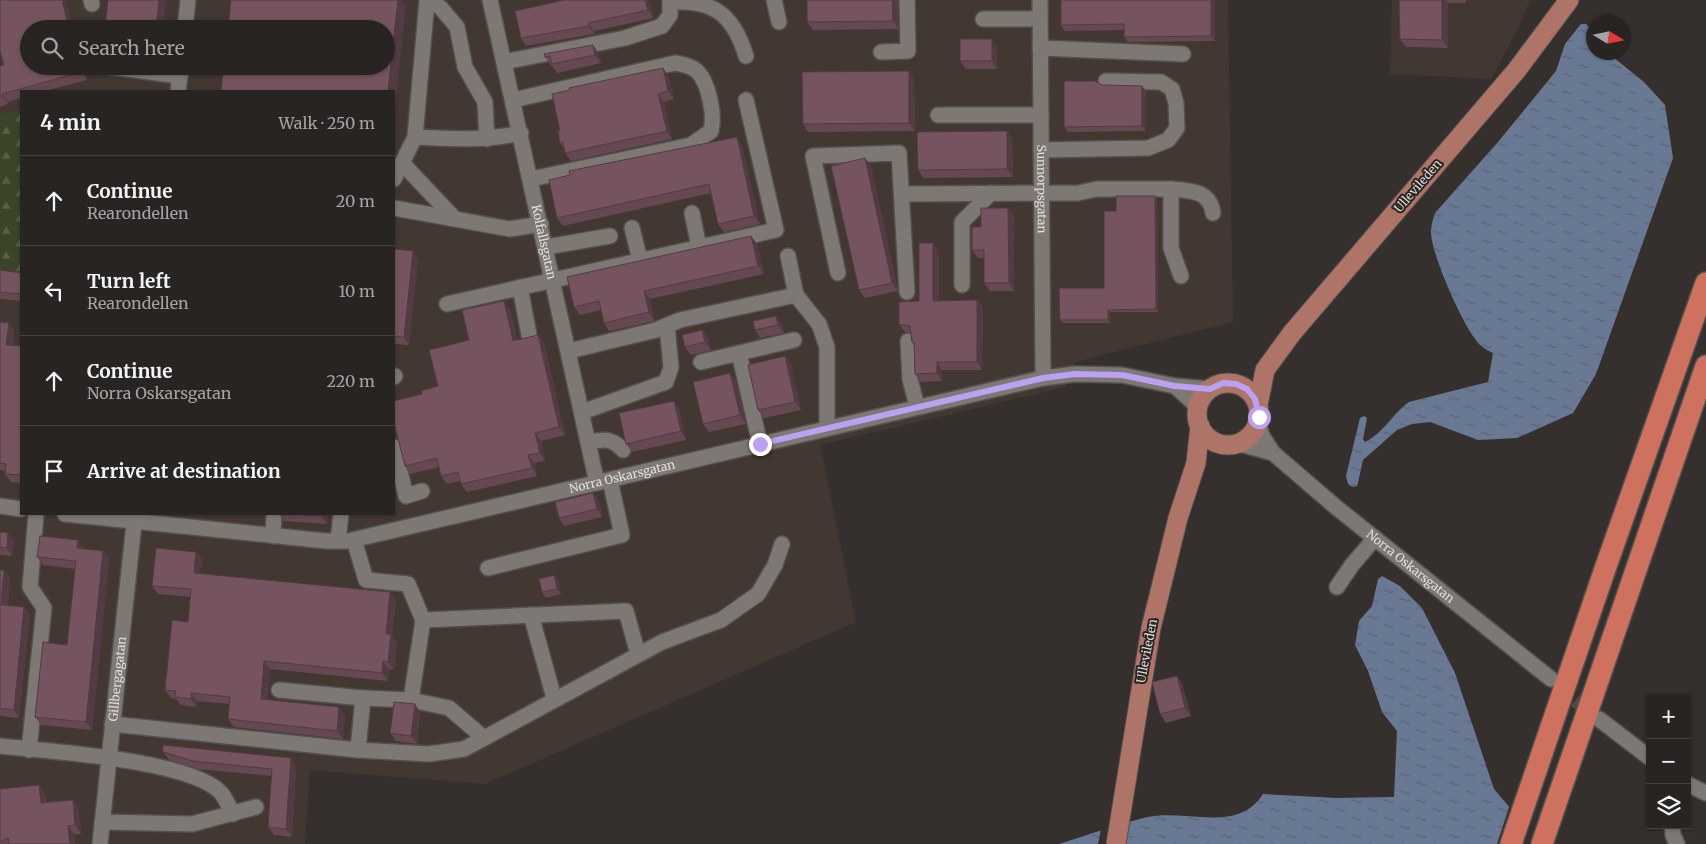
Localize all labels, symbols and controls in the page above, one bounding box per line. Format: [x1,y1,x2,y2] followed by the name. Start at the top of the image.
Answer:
[1586,15,1631,60] north arrow
[20,20,395,75] search box
[38,34,66,62] icon: search
[78,36,185,60] text: Search here
[40,109,101,136] text: 4 min
[279,113,375,133] text: Walk · 250 m
[1034,145,1050,233] street label: Sunnorpsgatan
[1391,156,1445,215] street label: Ullevileden
[87,179,173,203] text: Continue
[40,187,68,215] icon: ahead
[336,191,375,211] text: 20 m
[87,203,189,223] text: Rearondellen
[529,203,560,281] street label: Kolfallsgatan
[87,269,171,293] text: Turn left
[40,277,68,305] icon: left
[338,281,375,301] text: 10 m
[87,293,189,313] text: Rearondellen
[87,359,173,383] text: Continue
[40,367,68,395] icon: ahead
[327,371,375,391] text: 220 m
[87,383,231,403] text: Norra Oskarsgatan
[1248,406,1271,429] route start
[749,433,772,456] route end
[40,457,68,485] icon: arrive
[568,457,677,496] street label: Norra Oskarsgatan
[87,459,281,483] text: Arrive at destination
[1364,526,1458,606] street label: Norra Oskarsgatan
[1133,618,1160,684] street label: Ullevileden
[105,636,129,722] street label: Gillbergagatan
[1646,694,1691,829] map controls
[1646,694,1691,739] button: +
[1646,739,1691,784] button: −
[1646,784,1691,829] button: layers

